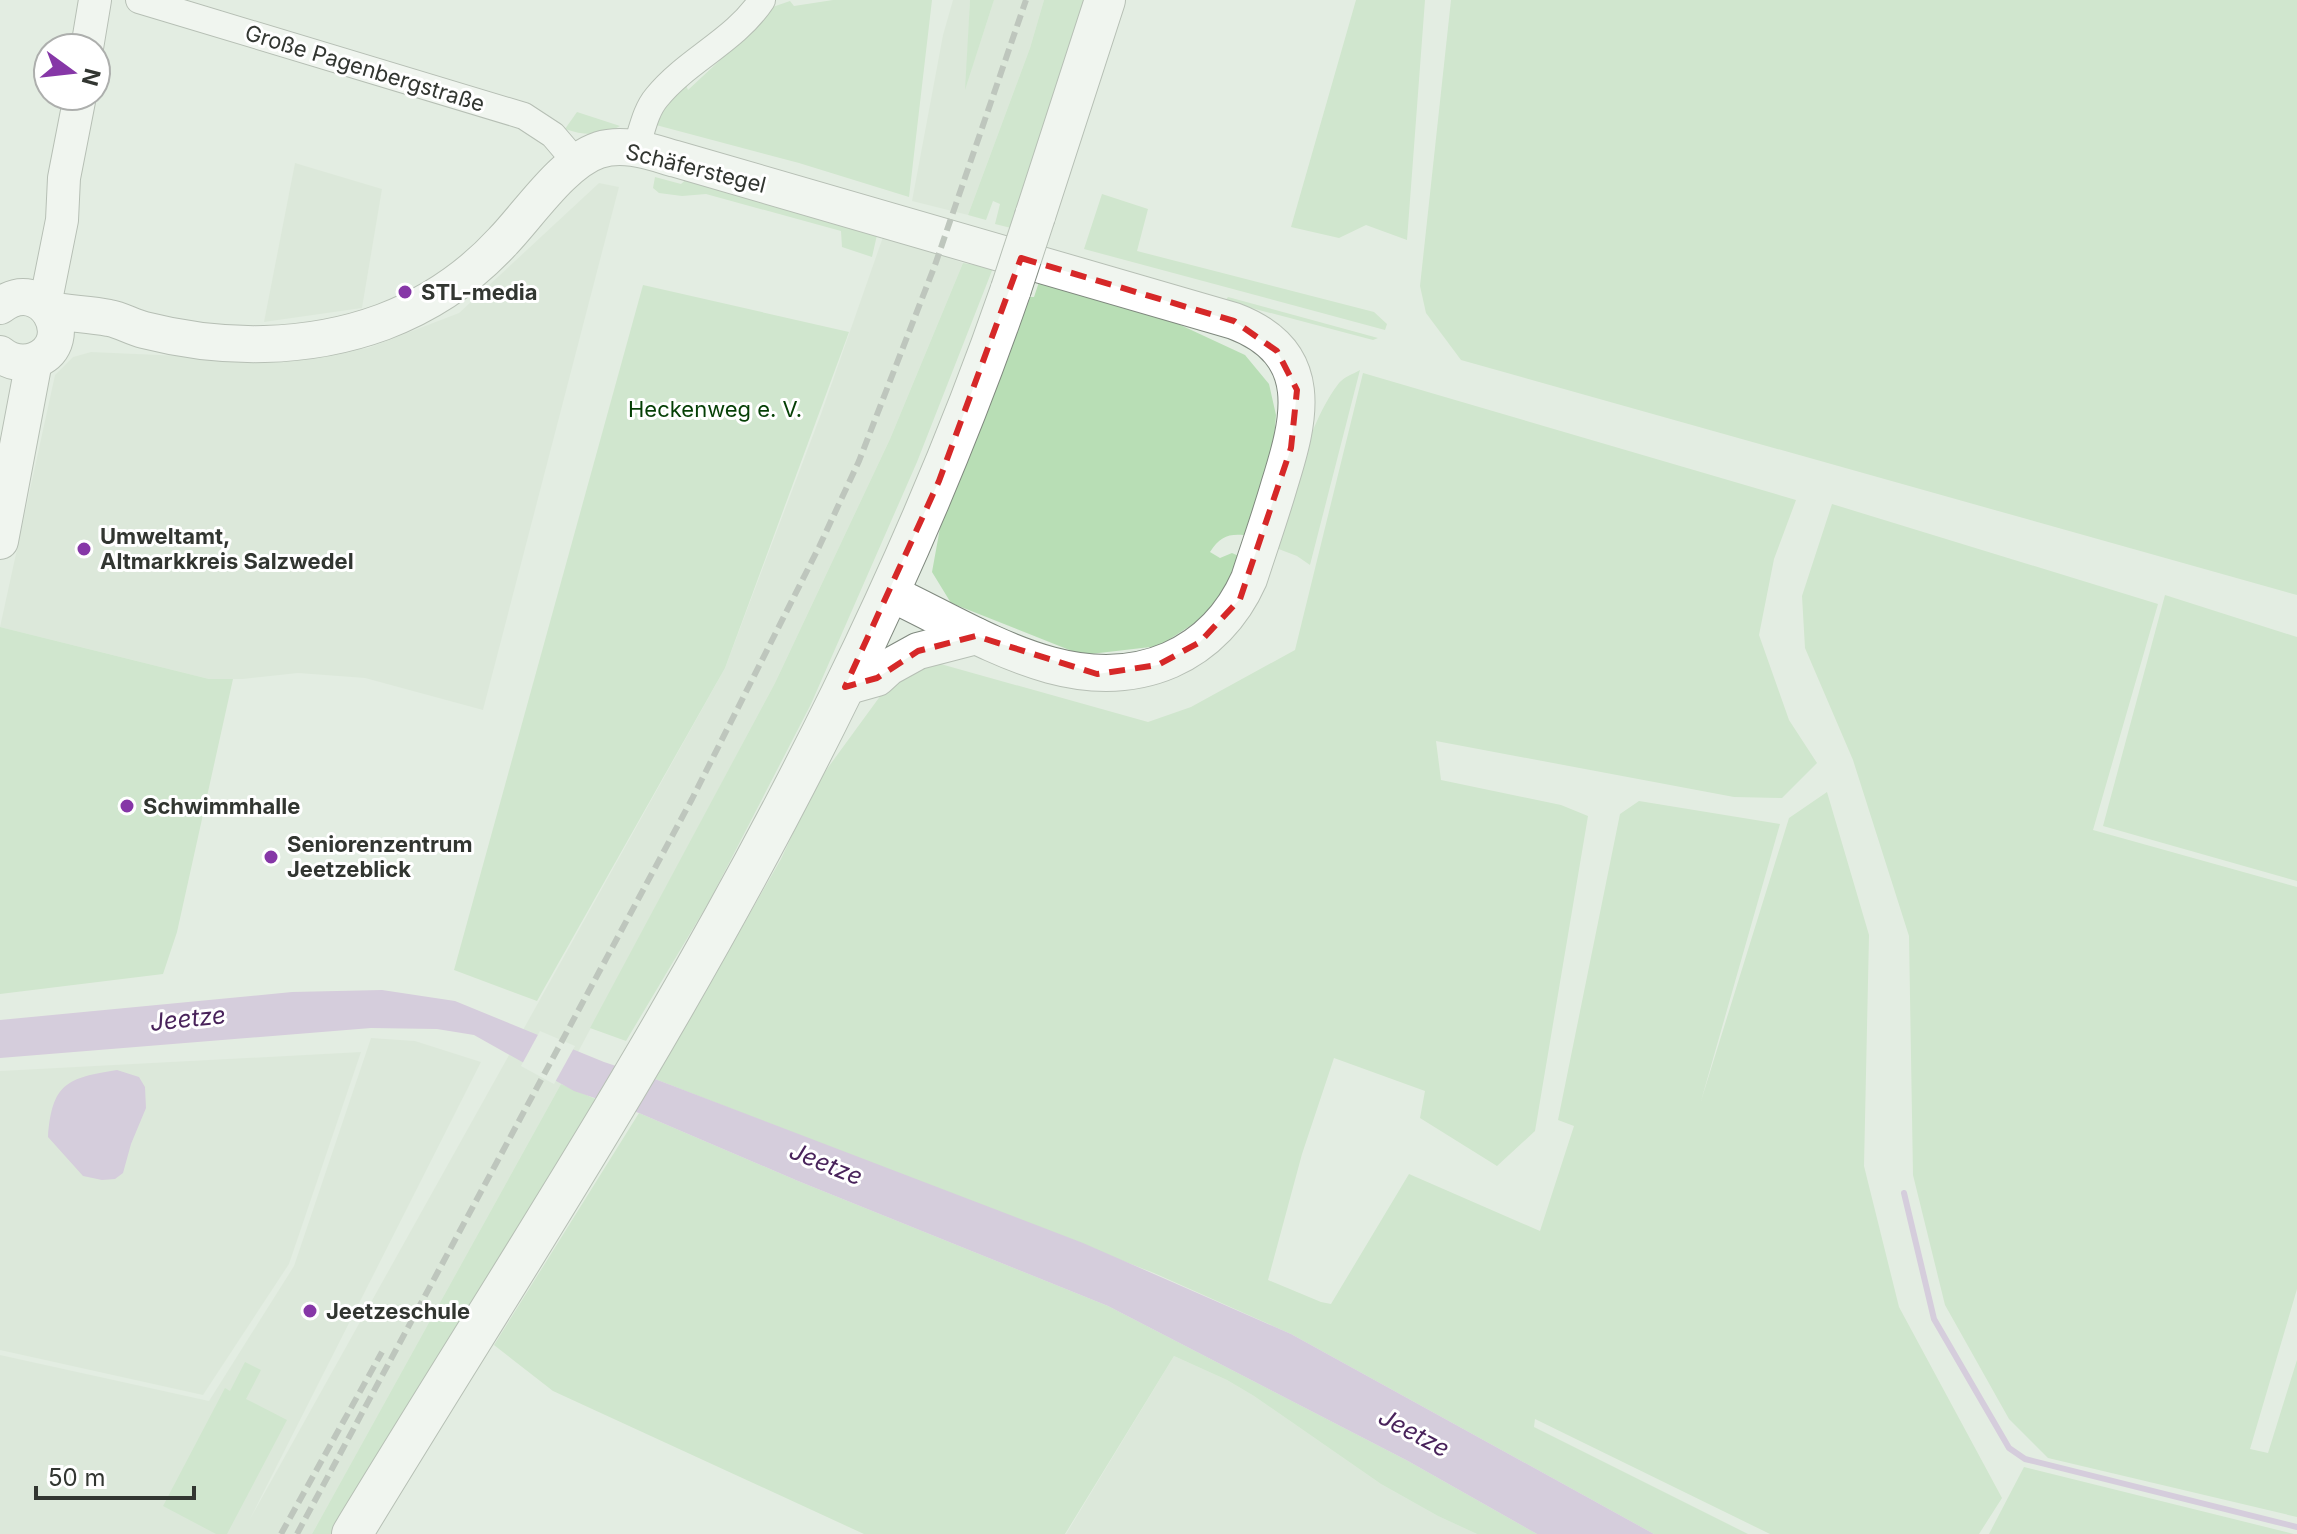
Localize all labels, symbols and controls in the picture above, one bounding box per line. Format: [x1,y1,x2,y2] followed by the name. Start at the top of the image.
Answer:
[242,19,488,117] street label: Große Pagenbergstraße
[32,32,112,112] north arrow
[77,66,106,89] text: N
[623,138,769,198] street label: Schäferstegel
[421,279,538,305] place label: STL-media
[396,283,414,301] marker: STL-media
[628,396,802,422] park label: Heckenweg e. V.
[100,523,354,574] place label: Umweltamt, Altmarkkreis Salzwedel
[75,540,93,558] marker: Umweltamt, Altmarkkreis Salzwedel
[143,793,300,819] place label: Schwimmhalle
[118,797,136,815] marker: Schwimmhalle
[287,831,473,882] place label: Seniorenzentrum Jeetzeblick
[262,848,280,866] marker: Seniorenzentrum Jeetzeblick
[149,1000,227,1037] water label: Jeetze
[786,1136,867,1191] water label: Jeetze
[326,1298,470,1324] place label: Jeetzeschule
[301,1302,319,1320] marker: Jeetzeschule
[1374,1402,1455,1463] water label: Jeetze
[36,1450,194,1500] scale bar
[48,1463,106,1492] text: 50 m

